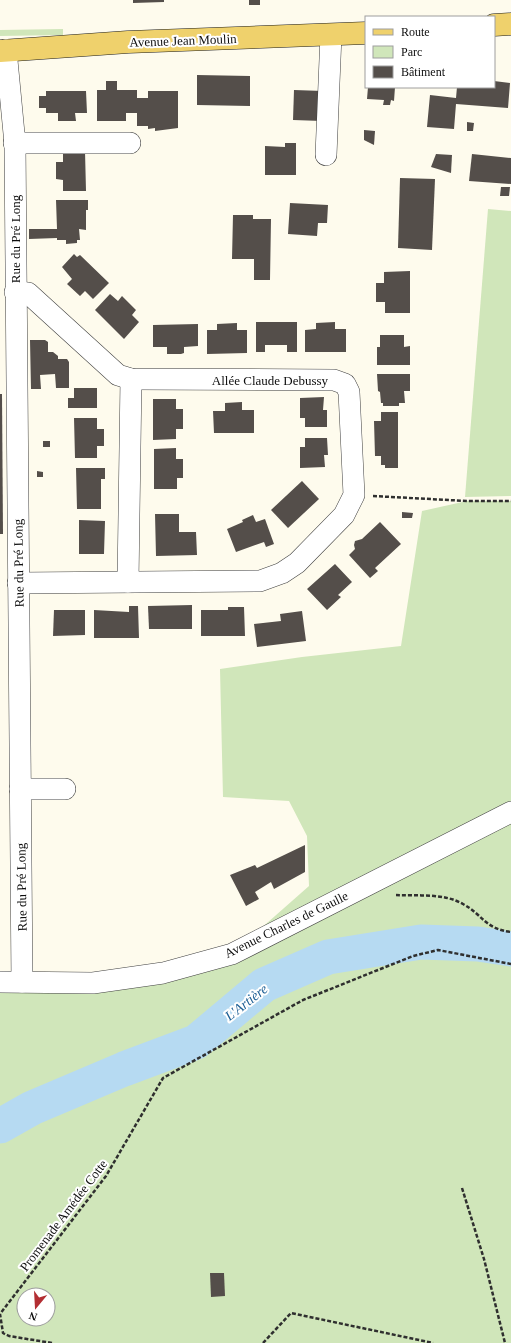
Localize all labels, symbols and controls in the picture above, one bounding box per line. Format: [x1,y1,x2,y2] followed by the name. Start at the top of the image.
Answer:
[365,16,495,88] legend
[401,25,430,39] text: Route
[129,31,237,50] street label: Avenue Jean Moulin
[401,45,422,59] text: Parc
[401,65,446,79] text: Bâtiment
[8,194,23,283] street label: Rue du Pré Long
[212,373,329,388] street label: Allée Claude Debussy
[10,518,27,607] street label: Rue du Pré Long
[13,842,30,931] street label: Rue du Pré Long
[222,888,351,961] street label: Avenue Charles de Gaulle
[221,981,271,1024] water label: L'Artière
[17,1156,110,1274] street label: Promenade Amédée Cotte
[16,1287,56,1327] north arrow
[27,1310,39,1323] text: N

